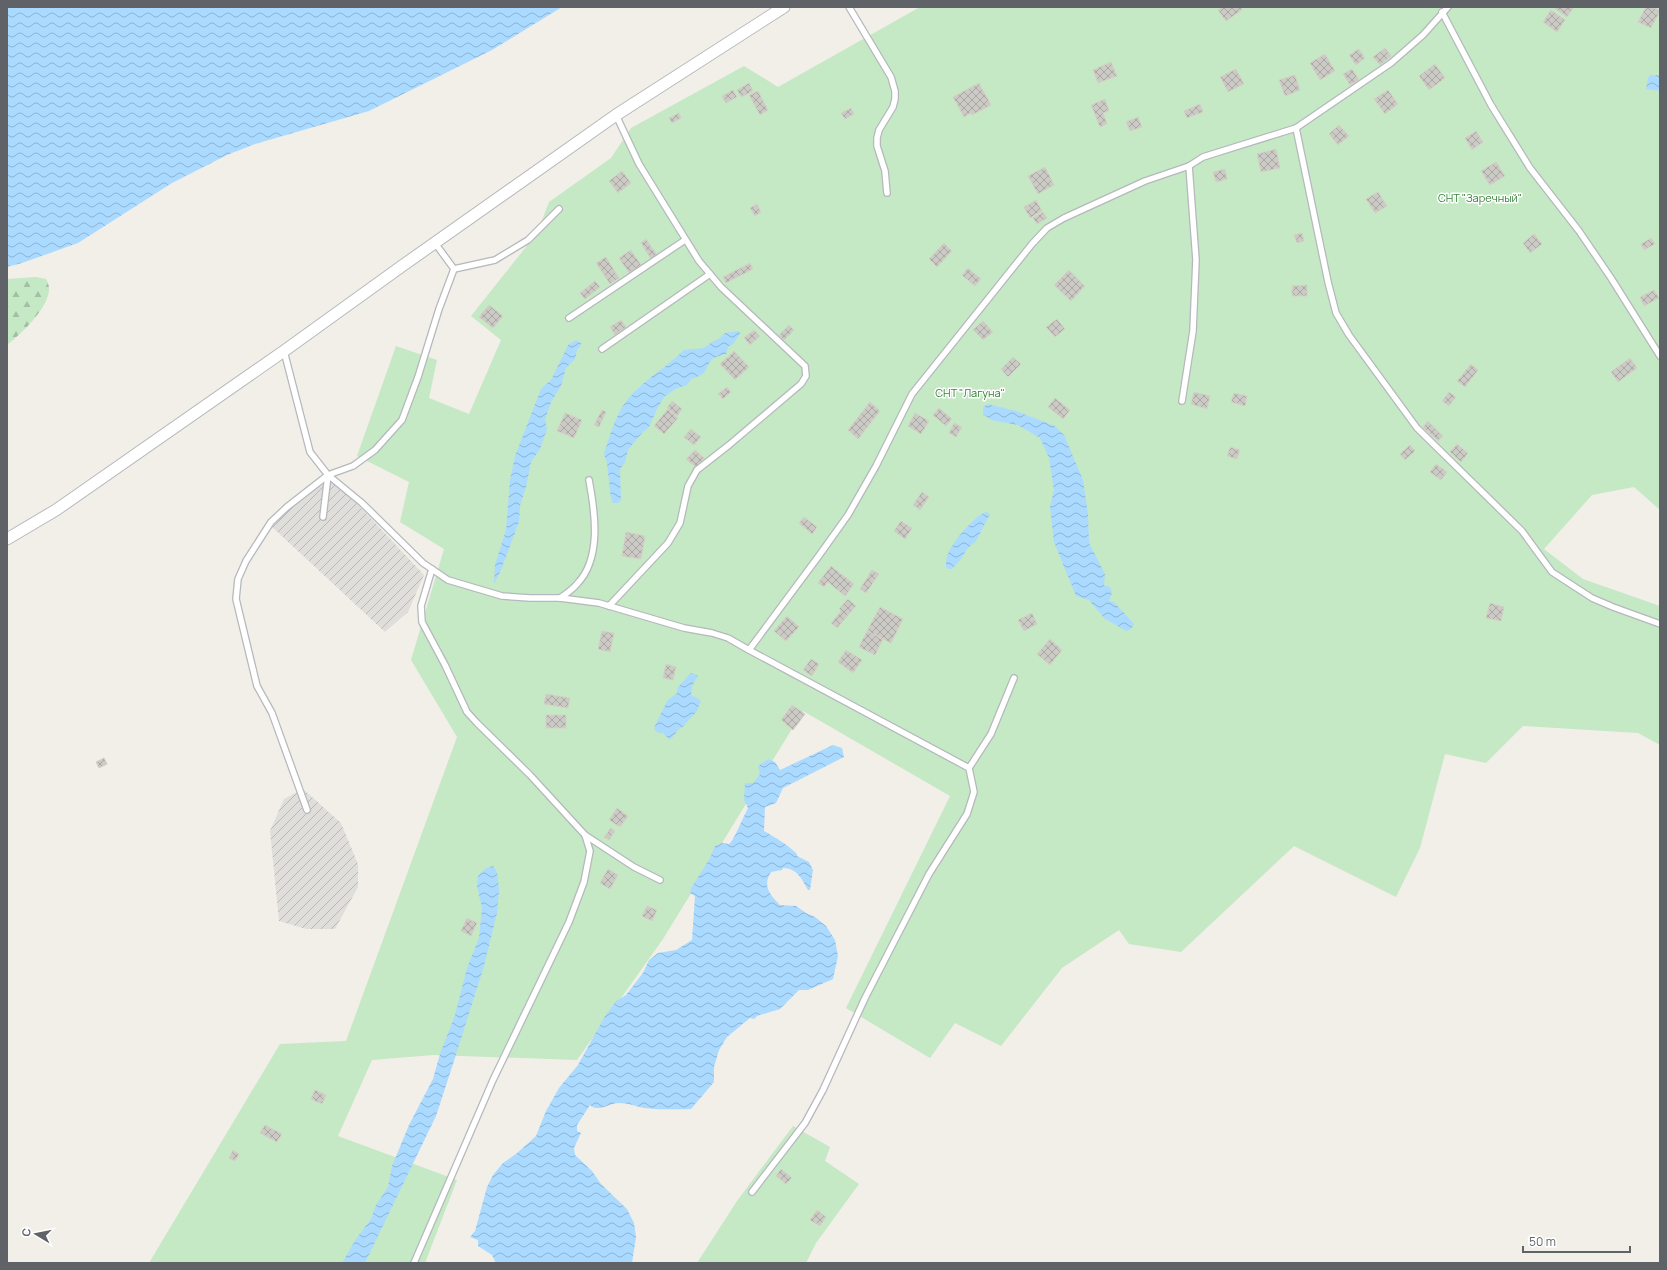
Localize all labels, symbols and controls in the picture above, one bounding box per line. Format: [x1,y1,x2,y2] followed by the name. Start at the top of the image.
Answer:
[1438,190,1522,205] park label: СНТ "Заречный"
[935,385,1005,400] park label: СНТ "Лагуна"
[16,1214,56,1254] north arrow
[18,1227,34,1237] text: С
[1523,1228,1630,1254] scale bar
[1529,1233,1556,1250] text: 50 m

